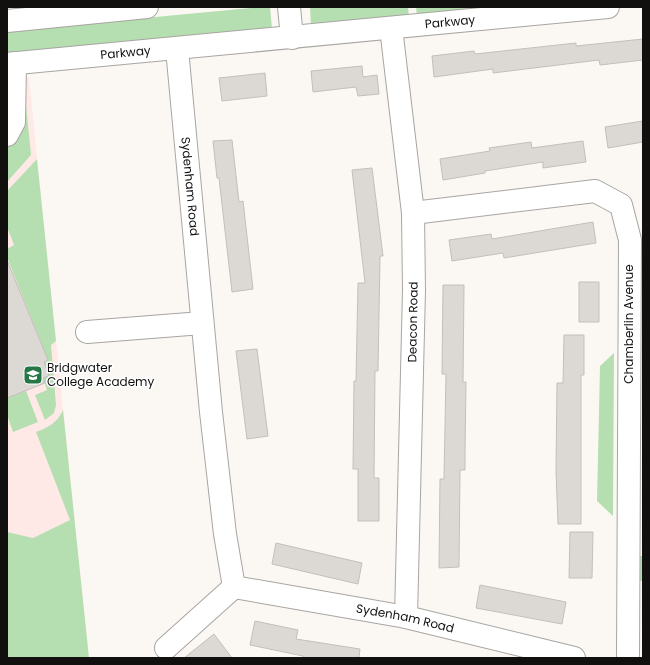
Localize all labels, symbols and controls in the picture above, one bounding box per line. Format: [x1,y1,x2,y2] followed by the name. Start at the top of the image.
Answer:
[424,11,476,32] street label: Parkway
[99,41,152,63] street label: Parkway
[177,136,203,237] street label: Sydenham Road
[620,264,637,384] street label: Chamberlin Avenue
[403,281,422,363] street label: Deacon Road
[47,359,154,390] place label: Bridgwater College Academy
[22,364,44,386] school or university icon: Bridgwater College Academy
[355,599,456,636] street label: Sydenham Road

